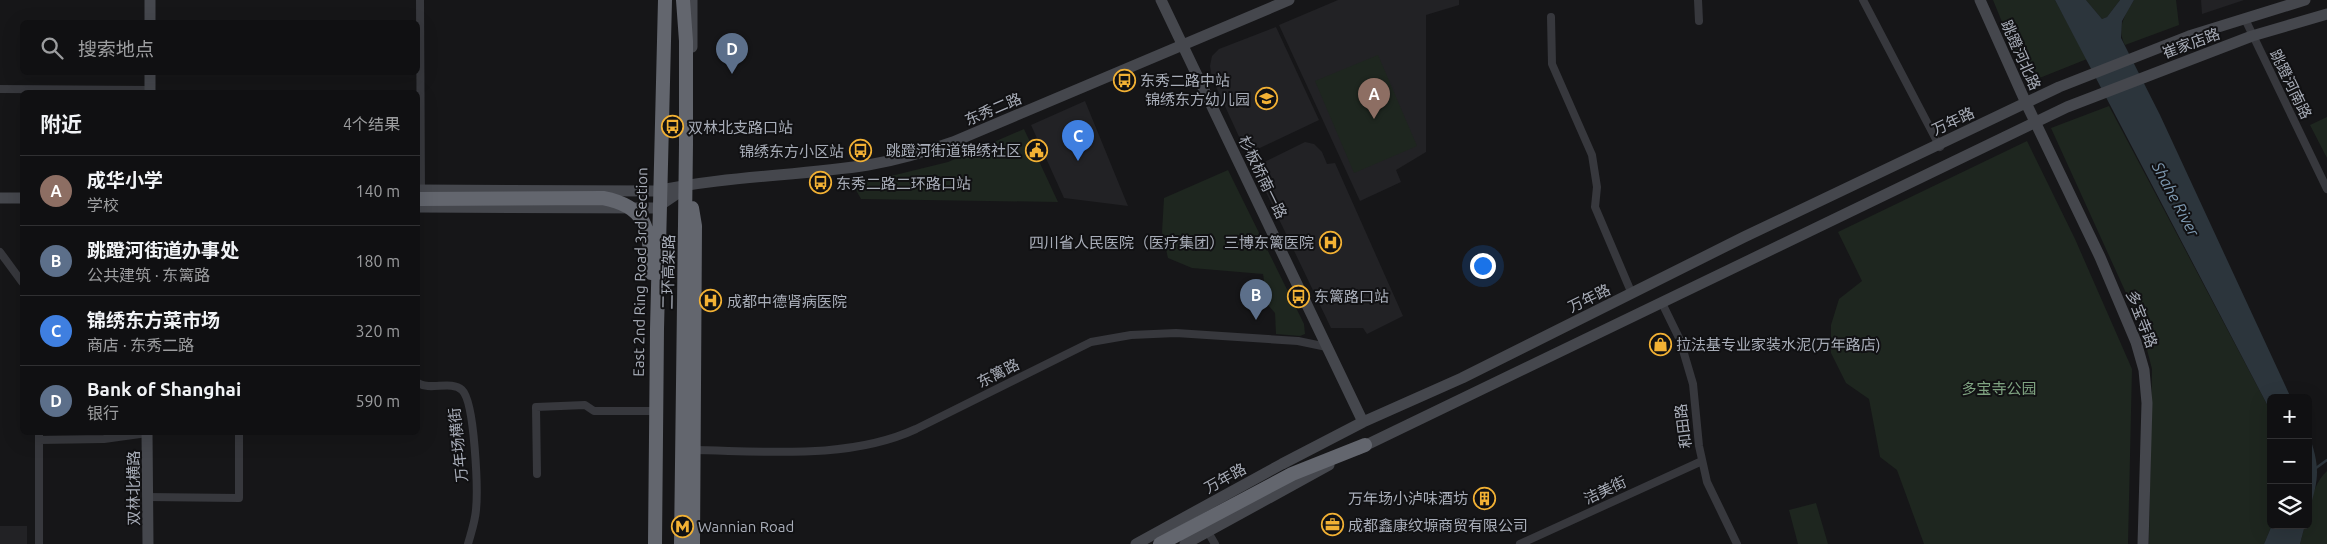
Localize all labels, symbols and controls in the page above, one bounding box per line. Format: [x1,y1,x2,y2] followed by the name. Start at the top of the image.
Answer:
[1998,17,2044,93] street label: 跳蹬河北路
[20,20,420,75] search box
[2160,25,2222,61] street label: 崔家店路
[716,33,748,74] pin: D
[38,34,66,62] icon: search
[78,38,154,60] text: 搜索地点
[2267,47,2315,121] street label: 跳蹬河南路
[1112,68,1136,92] bus stop icon: 东秀二路中站
[1140,72,1230,89] place label: 东秀二路中站
[1358,78,1390,119] pin: A
[1254,87,1278,111] school or university icon: 锦绣东方幼儿园
[962,89,1024,129] street label: 东秀二路
[1145,91,1250,108] place label: 锦绣东方幼儿园
[1929,104,1977,138] street label: 万年路
[40,112,82,136] text: 附近
[343,115,400,133] text: 4个结果
[660,115,684,139] bus stop icon: 双林北支路口站
[688,119,793,136] place label: 双林北支路口站
[1062,120,1094,161] pin: C
[1236,133,1290,221] street label: 杉板桥南一路
[1025,138,1049,162] public building icon: 跳蹬河街道锦绣社区
[848,139,872,163] bus stop icon: 锦绣东方小区站
[886,142,1021,159] place label: 跳蹬河街道锦绣社区
[739,143,844,160] place label: 锦绣东方小区站
[2148,158,2204,240] water label: Shahe River
[630,167,650,377] street label: East 2nd Ring Road 3rd Section
[87,169,163,191] text: 成华小学
[808,171,832,195] bus stop icon: 东秀二路二环路口站
[836,175,971,192] place label: 东秀二路二环路口站
[50,182,62,200] text: A
[355,182,400,200] text: 140 m
[87,196,119,214] text: 学校
[1318,230,1342,254] hospital icon: 四川省人民医院（医疗集团）三博东篱医院
[659,234,677,310] street label: 二环高架路
[1029,234,1314,251] place label: 四川省人民医院（医疗集团）三博东篱医院
[87,239,239,261] text: 跳蹬河街道办事处
[51,252,61,270] text: B
[355,252,400,270] text: 180 m
[1470,253,1496,279] your location
[87,266,210,284] text: 公共建筑 · 东篱路
[1240,279,1272,320] pin: B
[1565,280,1613,316] street label: 万年路
[1286,284,1310,308] bus stop icon: 东篱路口站
[1314,288,1389,305] place label: 东篱路口站
[2123,288,2161,350] street label: 多宝寺路
[699,289,723,313] hospital icon: 成都中德肾病医院
[727,293,847,310] place label: 成都中德肾病医院
[87,309,220,331] text: 锦绣东方菜市场
[51,322,61,340] text: C
[355,322,400,340] text: 320 m
[1648,332,1672,356] shop icon: 拉法基专业家装水泥(万年路店)
[87,336,194,354] text: 商店 · 东秀二路
[1676,336,1880,353] place label: 拉法基专业家装水泥(万年路店)
[974,355,1022,391] street label: 东篱路
[87,378,241,400] text: Bank of Shanghai
[1961,380,2037,397] park label: 多宝寺公园
[50,392,62,410] text: D
[355,392,400,410] text: 590 m
[2267,394,2312,529] map controls
[2267,394,2312,439] button: +
[1672,403,1694,449] street label: 和田路
[87,404,119,422] text: 银行
[446,407,470,483] street label: 万年场横街
[2267,439,2312,484] button: −
[125,450,142,526] street label: 双林北横路
[1201,460,1249,496] street label: 万年路
[1581,473,1629,507] street label: 洁美街
[2267,484,2312,529] button: layers
[1472,486,1496,510] building icon: 万年场小泸味酒坊
[1348,490,1468,507] place label: 万年场小泸味酒坊
[1320,513,1344,537] office icon: 成都鑫康纹塬商贸有限公司
[670,514,694,538] metro station icon: Wannian Road
[1348,517,1528,534] place label: 成都鑫康纹塬商贸有限公司
[698,518,794,535] place label: Wannian Road

